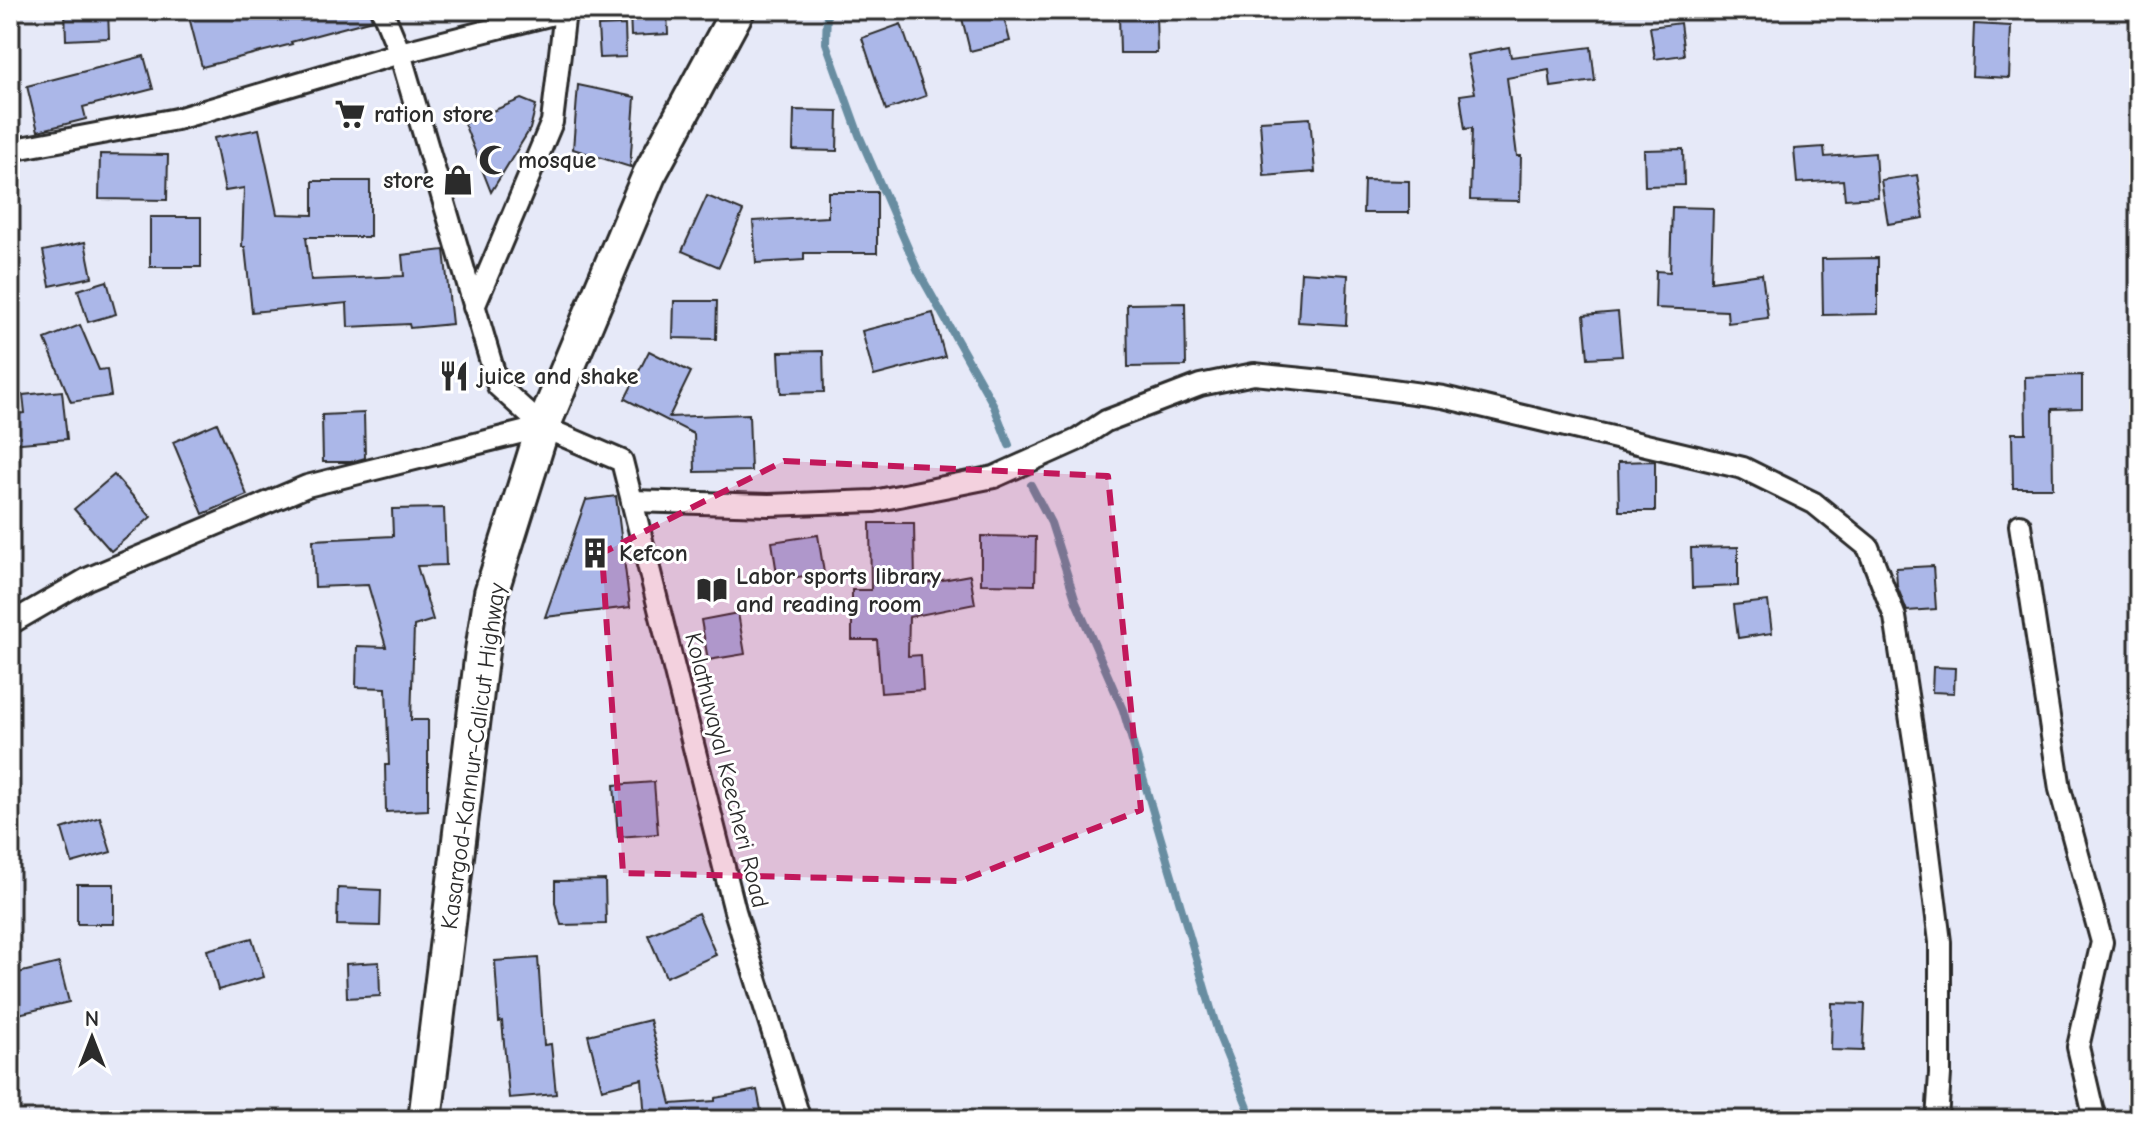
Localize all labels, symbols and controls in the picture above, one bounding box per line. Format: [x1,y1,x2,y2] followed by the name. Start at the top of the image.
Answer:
[333,97,367,131] supermarket icon: ration store
[374,100,494,128] place label: ration store
[477,143,511,177] mosque icon: mosque
[518,146,596,174] place label: mosque
[441,163,475,197] shop icon: store
[383,166,434,194] place label: store
[437,359,471,393] restaurant icon: juice and shake
[475,362,639,390] place label: juice and shake
[578,536,612,570] building icon: Kefcon
[619,539,688,567] place label: Kefcon
[736,562,941,618] place label: Labor sports library and reading room
[695,573,729,607] library icon: Labor sports library and reading room
[435,581,511,931] street label: Kasargod-Kannur-Calicut Highway
[679,630,775,910] street label: Kolathuvayal Keecheri Road
[52,998,132,1078] north arrow
[85,1006,99,1032] text: N

